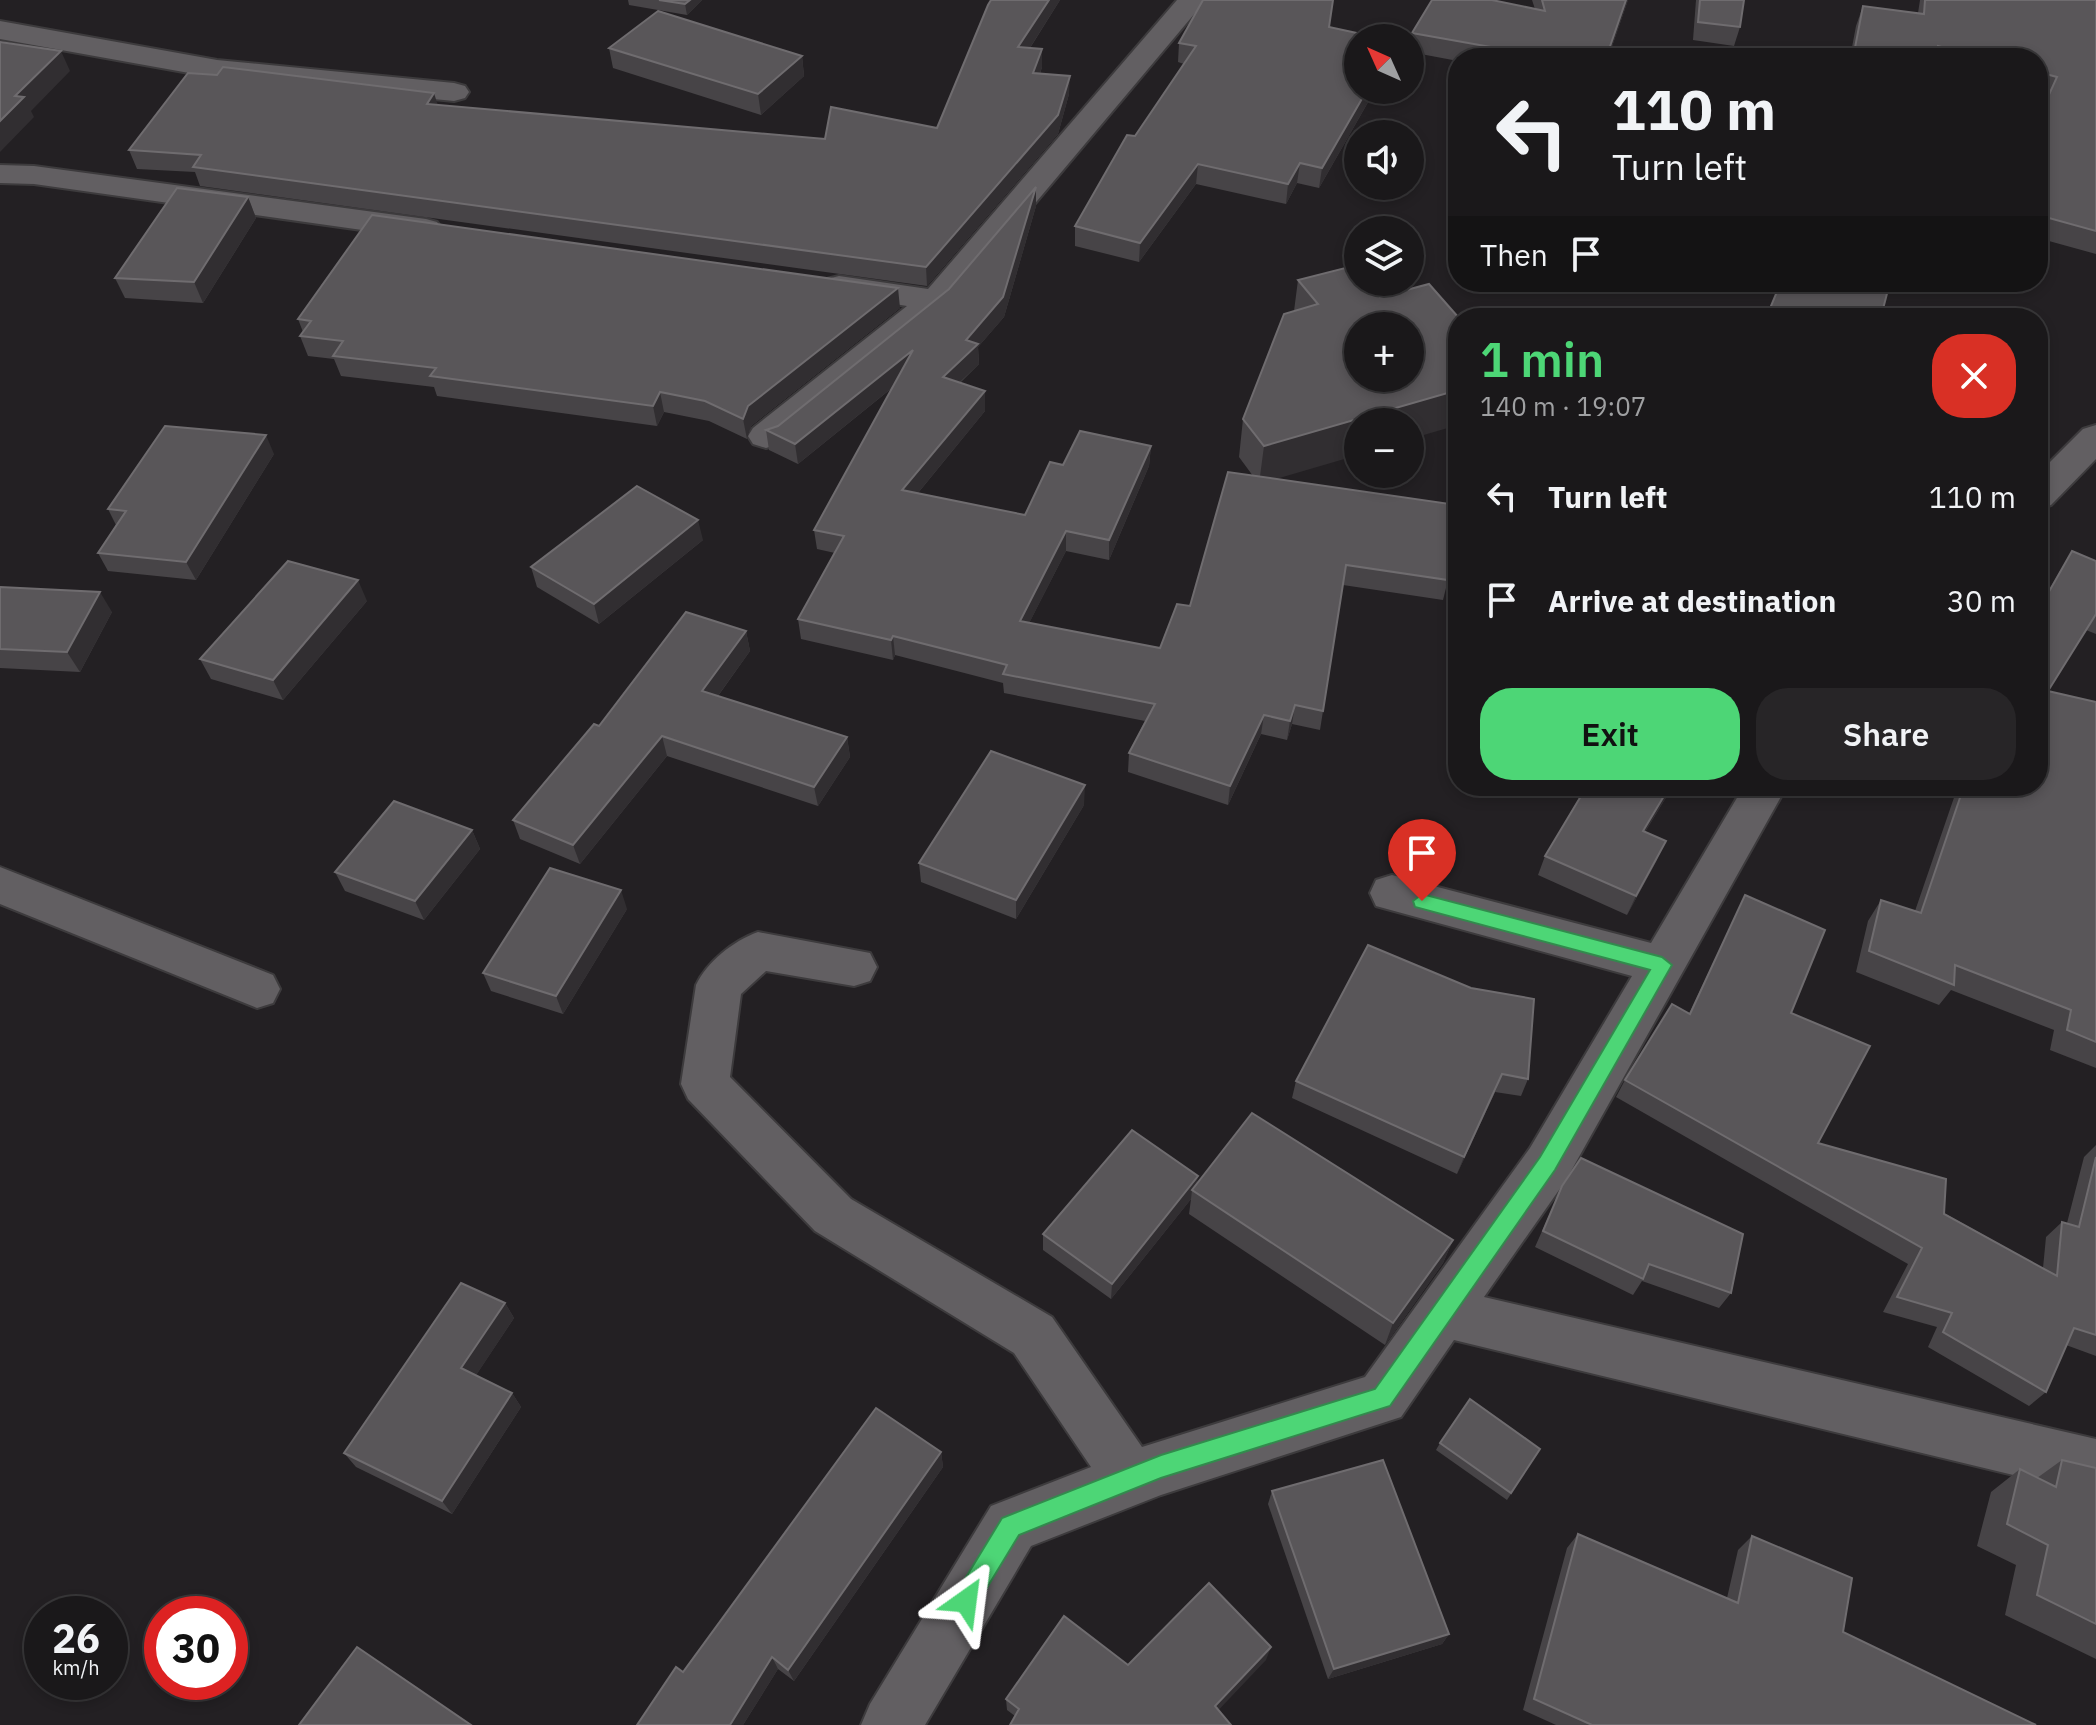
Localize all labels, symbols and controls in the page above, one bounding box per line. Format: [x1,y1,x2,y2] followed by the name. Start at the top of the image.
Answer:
[1344,24,1424,104] north arrow
[1344,24,1424,488] map controls
[1612,73,1776,145] text: 110 m
[1480,80,1584,184] icon: left
[1344,120,1424,200] button: sound
[1612,143,1747,190] text: Turn left
[1344,216,1424,296] button: layers
[1564,232,1608,276] icon: arrive
[1480,235,1548,274] text: Then
[1344,312,1424,392] button: +
[1480,328,1604,390] text: 1 min
[1932,334,2016,418] button: close
[1480,389,1646,423] text: 140 m · 19:07
[1344,408,1424,488] button: −
[1480,474,1524,518] icon: left
[1548,477,1667,516] text: Turn left
[1929,477,2016,516] text: 110 m
[1480,578,1524,622] icon: arrive
[1548,581,1836,620] text: Arrive at destination
[1947,581,2016,620] text: 30 m
[1480,688,1740,780] button: Exit
[1756,688,2016,780] button: Share
[1388,819,1456,901] pin
[1400,831,1444,875] icon: arrive
[924,1559,1008,1643] position arrow
[144,1596,248,1700] speed limit sign: 30
[52,1612,100,1664] text: 26
[52,1654,100,1681] text: km/h

